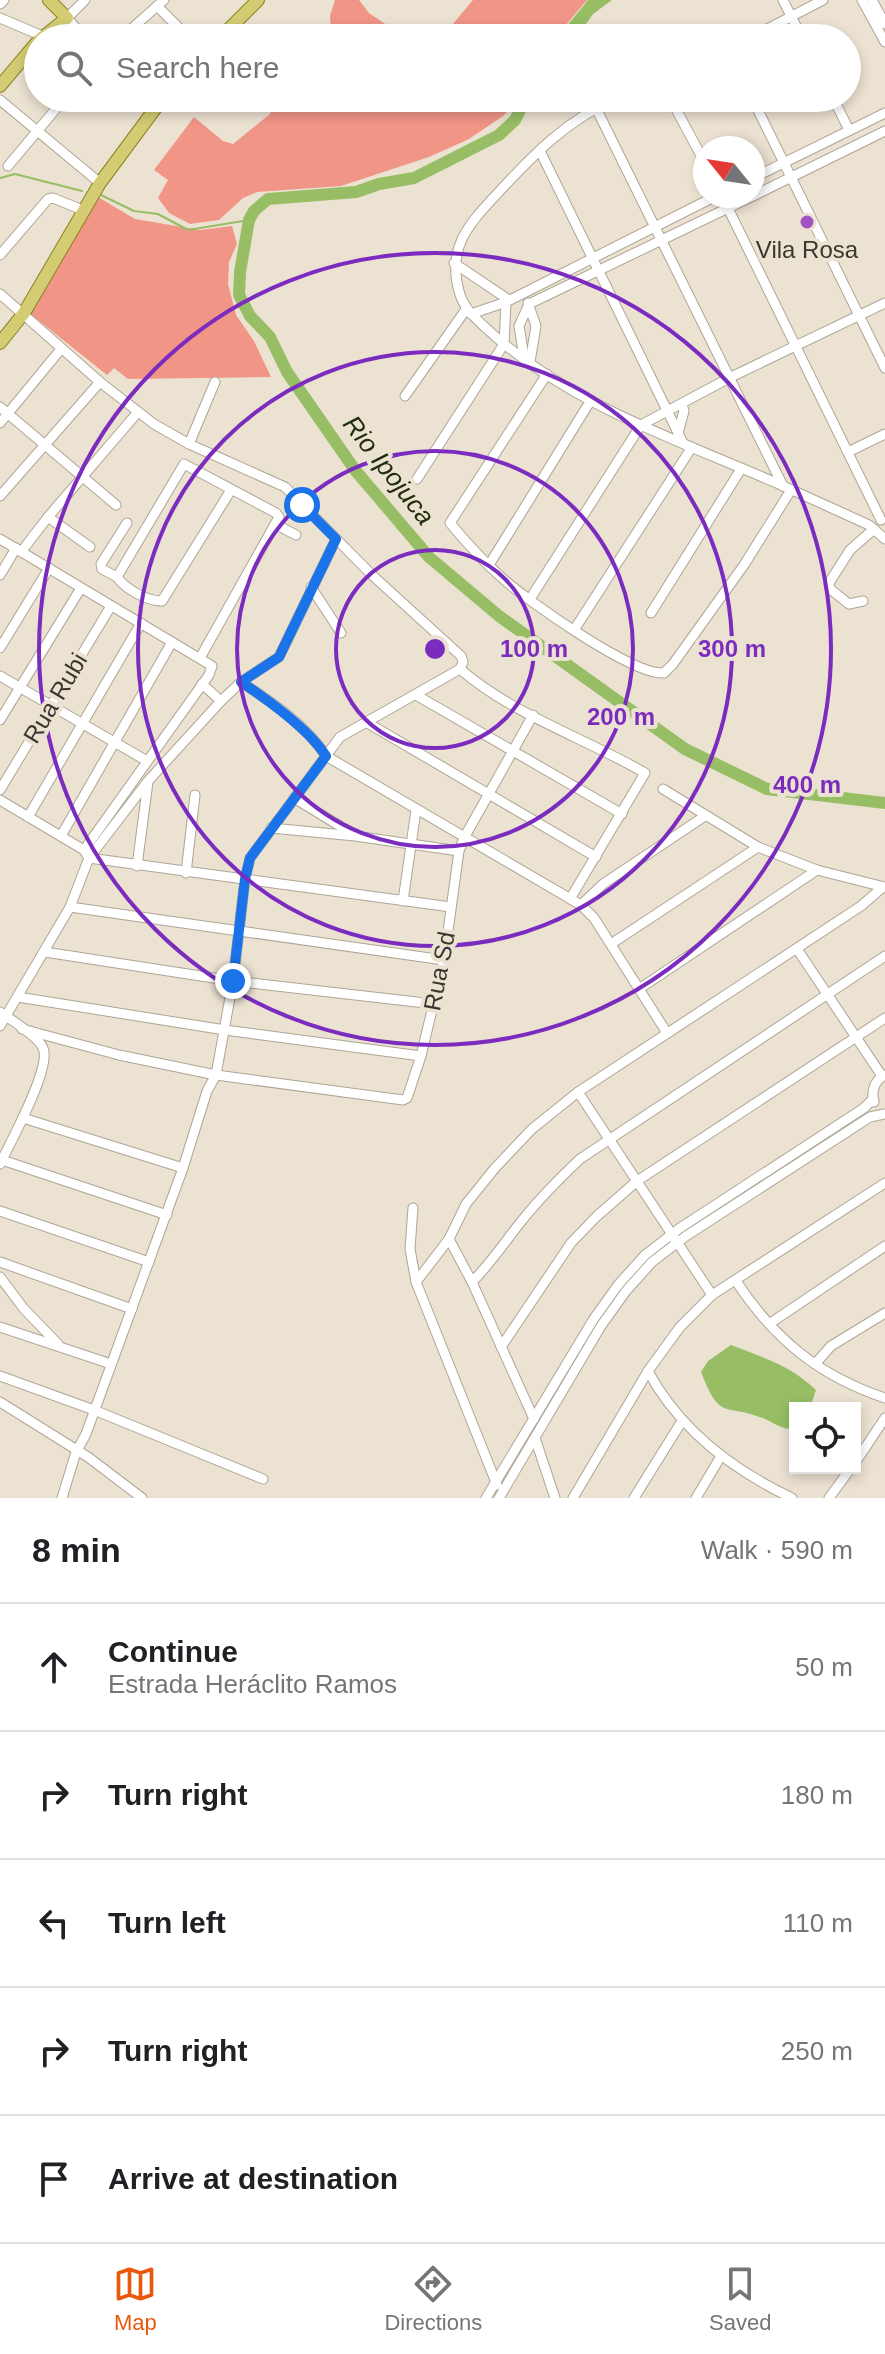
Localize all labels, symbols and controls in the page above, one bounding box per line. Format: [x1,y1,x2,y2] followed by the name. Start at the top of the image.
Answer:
[24,24,861,112] search box
[52,46,96,90] icon: search
[116,51,279,84] text: Search here
[693,136,765,208] north arrow
[798,213,816,231] marker: Vila Rosa
[756,236,859,263] place label: Vila Rosa
[337,410,441,530] water label: Rio Ipojuca
[284,487,320,523] route start
[421,635,449,663] centre of rings
[500,635,568,662] text: 100 m
[698,635,766,662] text: 300 m
[18,648,92,748] street label: Rua Rubi
[587,703,655,730] text: 200 m
[773,771,841,798] text: 400 m
[418,929,460,1013] street label: Rua Sd
[215,963,251,999] route end
[789,1402,861,1474] map controls
[789,1402,861,1474] button: locate
[32,1531,121,1569] text: 8 min
[701,1535,853,1565] text: Walk · 590 m
[108,1635,238,1668] text: Continue
[32,1645,76,1689] icon: ahead
[795,1652,853,1682] text: 50 m
[108,1669,397,1699] text: Estrada Heráclito Ramos
[32,1773,76,1817] icon: right
[108,1778,247,1811] text: Turn right
[781,1780,853,1810] text: 180 m
[32,1901,76,1945] icon: left
[108,1906,226,1939] text: Turn left
[783,1908,853,1938] text: 110 m
[32,2029,76,2073] icon: right
[108,2034,247,2067] text: Turn right
[781,2036,853,2066] text: 250 m
[32,2157,76,2201] icon: arrive
[108,2162,398,2195] text: Arrive at destination
[113,2262,157,2336] tab: Map
[384,2262,482,2336] tab: Directions
[709,2262,772,2336] tab: Saved

